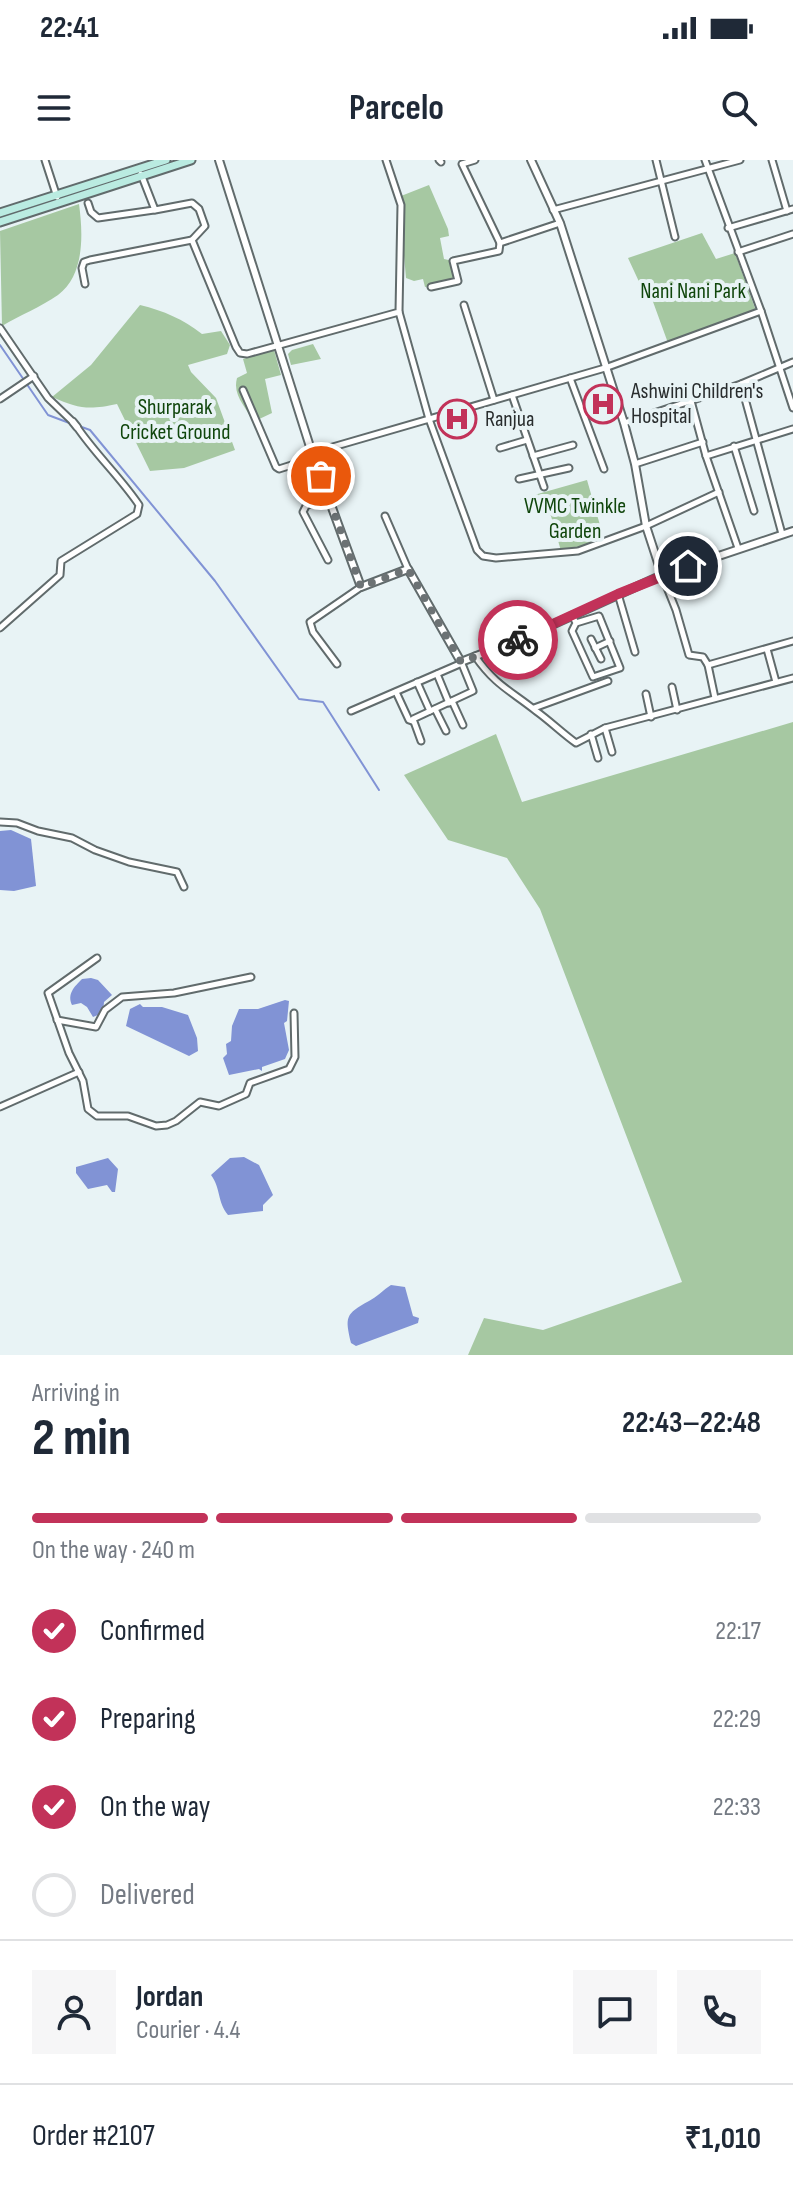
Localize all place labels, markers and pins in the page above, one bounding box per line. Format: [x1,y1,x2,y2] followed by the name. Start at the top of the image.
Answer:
[630,378,764,430] place label: Ashwini Children's Hospital
[582,383,624,425] hospital icon: Ashwini Children's Hospital
[436,398,478,440] hospital icon: Ranjua
[485,406,534,433] place label: Ranjua
[287,442,355,510] pin
[654,532,722,600] pin

